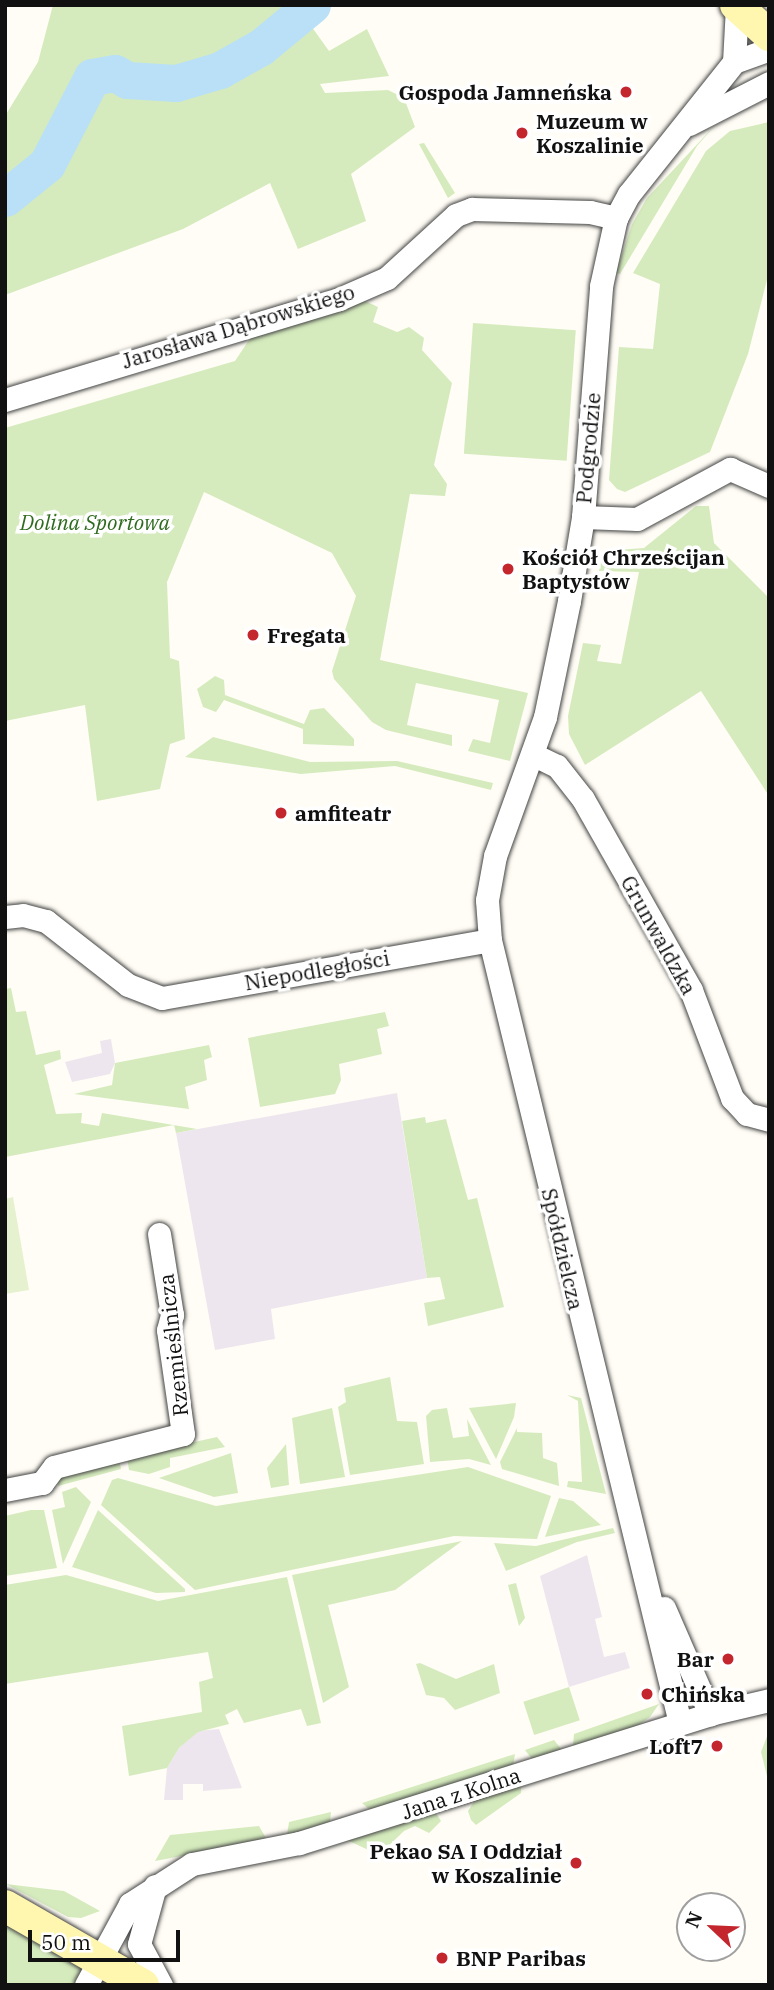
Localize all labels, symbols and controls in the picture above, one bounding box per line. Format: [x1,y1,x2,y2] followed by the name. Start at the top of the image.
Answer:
[398,79,612,105] place label: Gospoda Jamneńska
[618,84,634,100] marker: Gospoda Jamneńska
[536,108,648,158] place label: Muzeum w Koszalinie
[514,125,530,141] marker: Muzeum w Koszalinie
[119,279,357,373] street label: Jarosława Dąbrowskiego
[571,391,605,505] street label: Podgrodzie
[20,509,170,535] park label: Dolina Sportowa
[522,544,725,594] place label: Kościół Chrześcijan Baptystów
[500,561,516,577] marker: Kościół Chrześcijan Baptystów
[267,622,346,648] place label: Fregata
[245,627,261,643] marker: Fregata
[295,800,391,826] place label: amfiteatr
[273,805,289,821] marker: amfiteatr
[616,871,702,999] street label: Grunwaldzka
[242,945,392,995] street label: Niepodległości
[537,1186,589,1312] street label: Spółdzielcza
[153,1272,193,1418] street label: Rzemieślnicza
[677,1646,714,1672] place label: Bar
[720,1651,736,1667] marker: Bar
[661,1681,745,1707] place label: Chińska
[639,1686,655,1702] marker: Chińska
[649,1733,703,1759] place label: Loft7
[709,1738,725,1754] marker: Loft7
[398,1762,524,1824] street label: Jana z Kolna
[370,1838,562,1888] place label: Pekao SA I Oddział w Koszalinie
[568,1855,584,1871] marker: Pekao SA I Oddział w Koszalinie
[676,1892,746,1962] north arrow
[680,1908,707,1931] text: N
[32,1916,184,1960] scale bar
[41,1928,91,1956] text: 50 m
[456,1945,586,1971] place label: BNP Paribas
[434,1950,450,1966] marker: BNP Paribas

